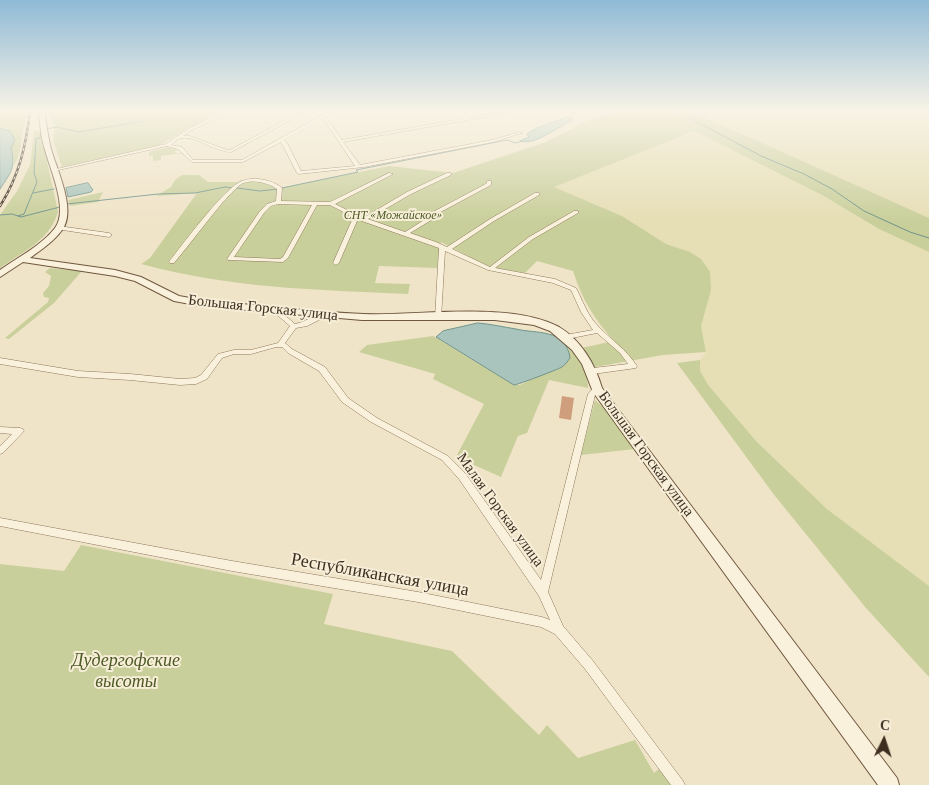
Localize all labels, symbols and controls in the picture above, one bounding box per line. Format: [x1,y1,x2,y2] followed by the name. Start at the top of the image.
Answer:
[344,209,442,223] park label: СНТ «Можайское»
[187,291,339,325] street label: Большая Горская улица
[594,388,698,520] street label: Большая Горская улица
[453,450,547,570] street label: Малая Горская улица
[289,549,471,601] street label: Республиканская улица
[72,650,180,692] park label: Дудергофские высоты
[859,715,909,765] north arrow
[879,716,891,734] text: С

